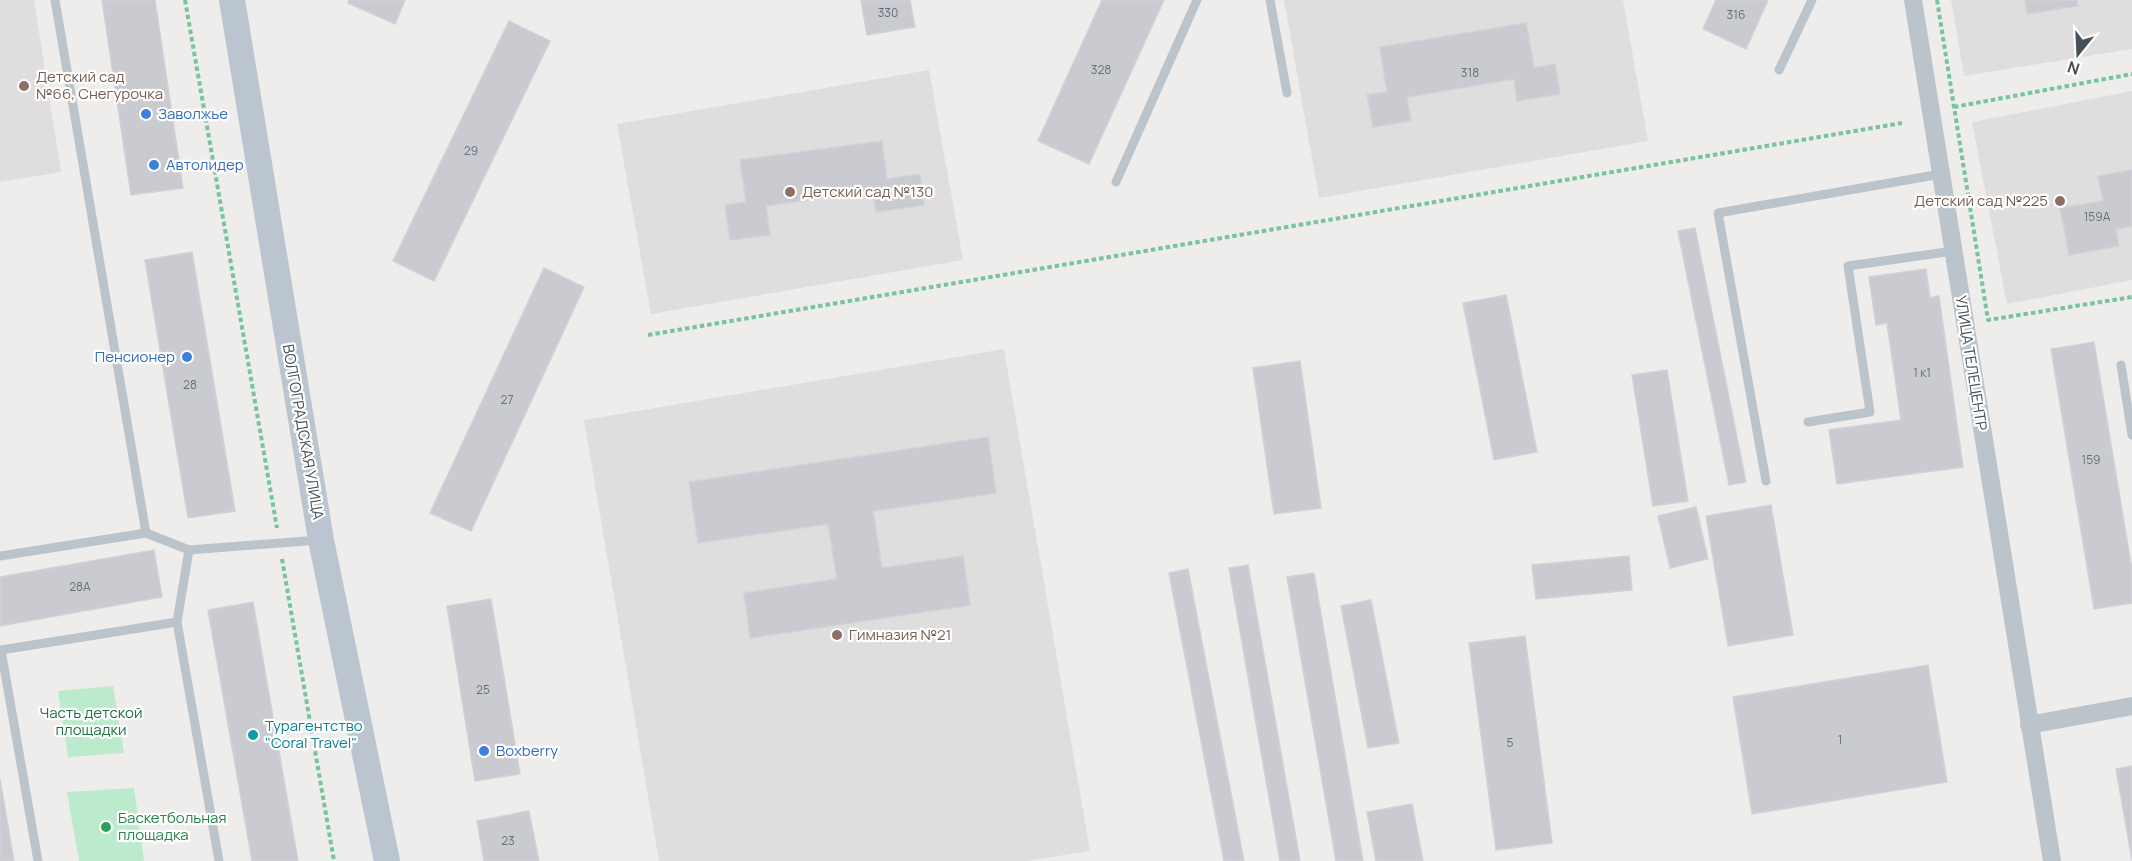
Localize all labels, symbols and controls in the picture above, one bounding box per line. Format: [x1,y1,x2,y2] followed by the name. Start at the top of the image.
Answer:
[878,4,898,21] house number: 330
[1727,6,1745,23] house number: 316
[2048,24,2108,84] north arrow
[2064,56,2082,81] text: N
[1091,61,1111,78] house number: 328
[1461,64,1479,81] house number: 318
[36,66,163,104] place label: Детский сад №66, Снегурочка
[17,79,31,93] marker: Детский сад №66, Снегурочка
[158,103,228,124] place label: Заволжье
[139,107,153,121] marker: Заволжье
[464,142,478,159] house number: 29
[166,154,244,175] place label: Автолидер
[147,158,161,172] marker: Автолидер
[802,181,933,202] place label: Детский сад №130
[783,185,797,199] marker: Детский сад №130
[1914,190,2048,211] place label: Детский сад №225
[2053,194,2067,208] marker: Детский сад №225
[2084,208,2111,225] house number: 159А
[1950,294,1993,432] street label: УЛИЦА ТЕЛЕЦЕНТР
[278,343,329,522] street label: ВОЛГОГРАДСКАЯ УЛИЦА
[95,346,175,367] place label: Пенсионер
[180,350,194,364] marker: Пенсионер
[1913,364,1931,381] house number: 1 к1
[183,376,197,393] house number: 28
[501,391,513,408] house number: 27
[2081,451,2101,468] house number: 159
[69,578,91,595] house number: 28А
[849,624,951,645] place label: Гимназия №21
[830,628,844,642] marker: Гимназия №21
[476,681,490,698] house number: 25
[40,702,142,740] park label: Часть детской площадки
[265,715,363,753] place label: Турагентство "Coral Travel"
[246,728,260,742] marker: Турагентство "Coral Travel"
[1838,731,1842,748] house number: 1
[1507,734,1514,751] house number: 5
[496,740,558,761] place label: Boxberry
[477,744,491,758] marker: Boxberry
[118,807,227,845] place label: Баскетбольная площадка
[99,820,113,834] marker: Баскетбольная площадка
[501,832,515,849] house number: 23

